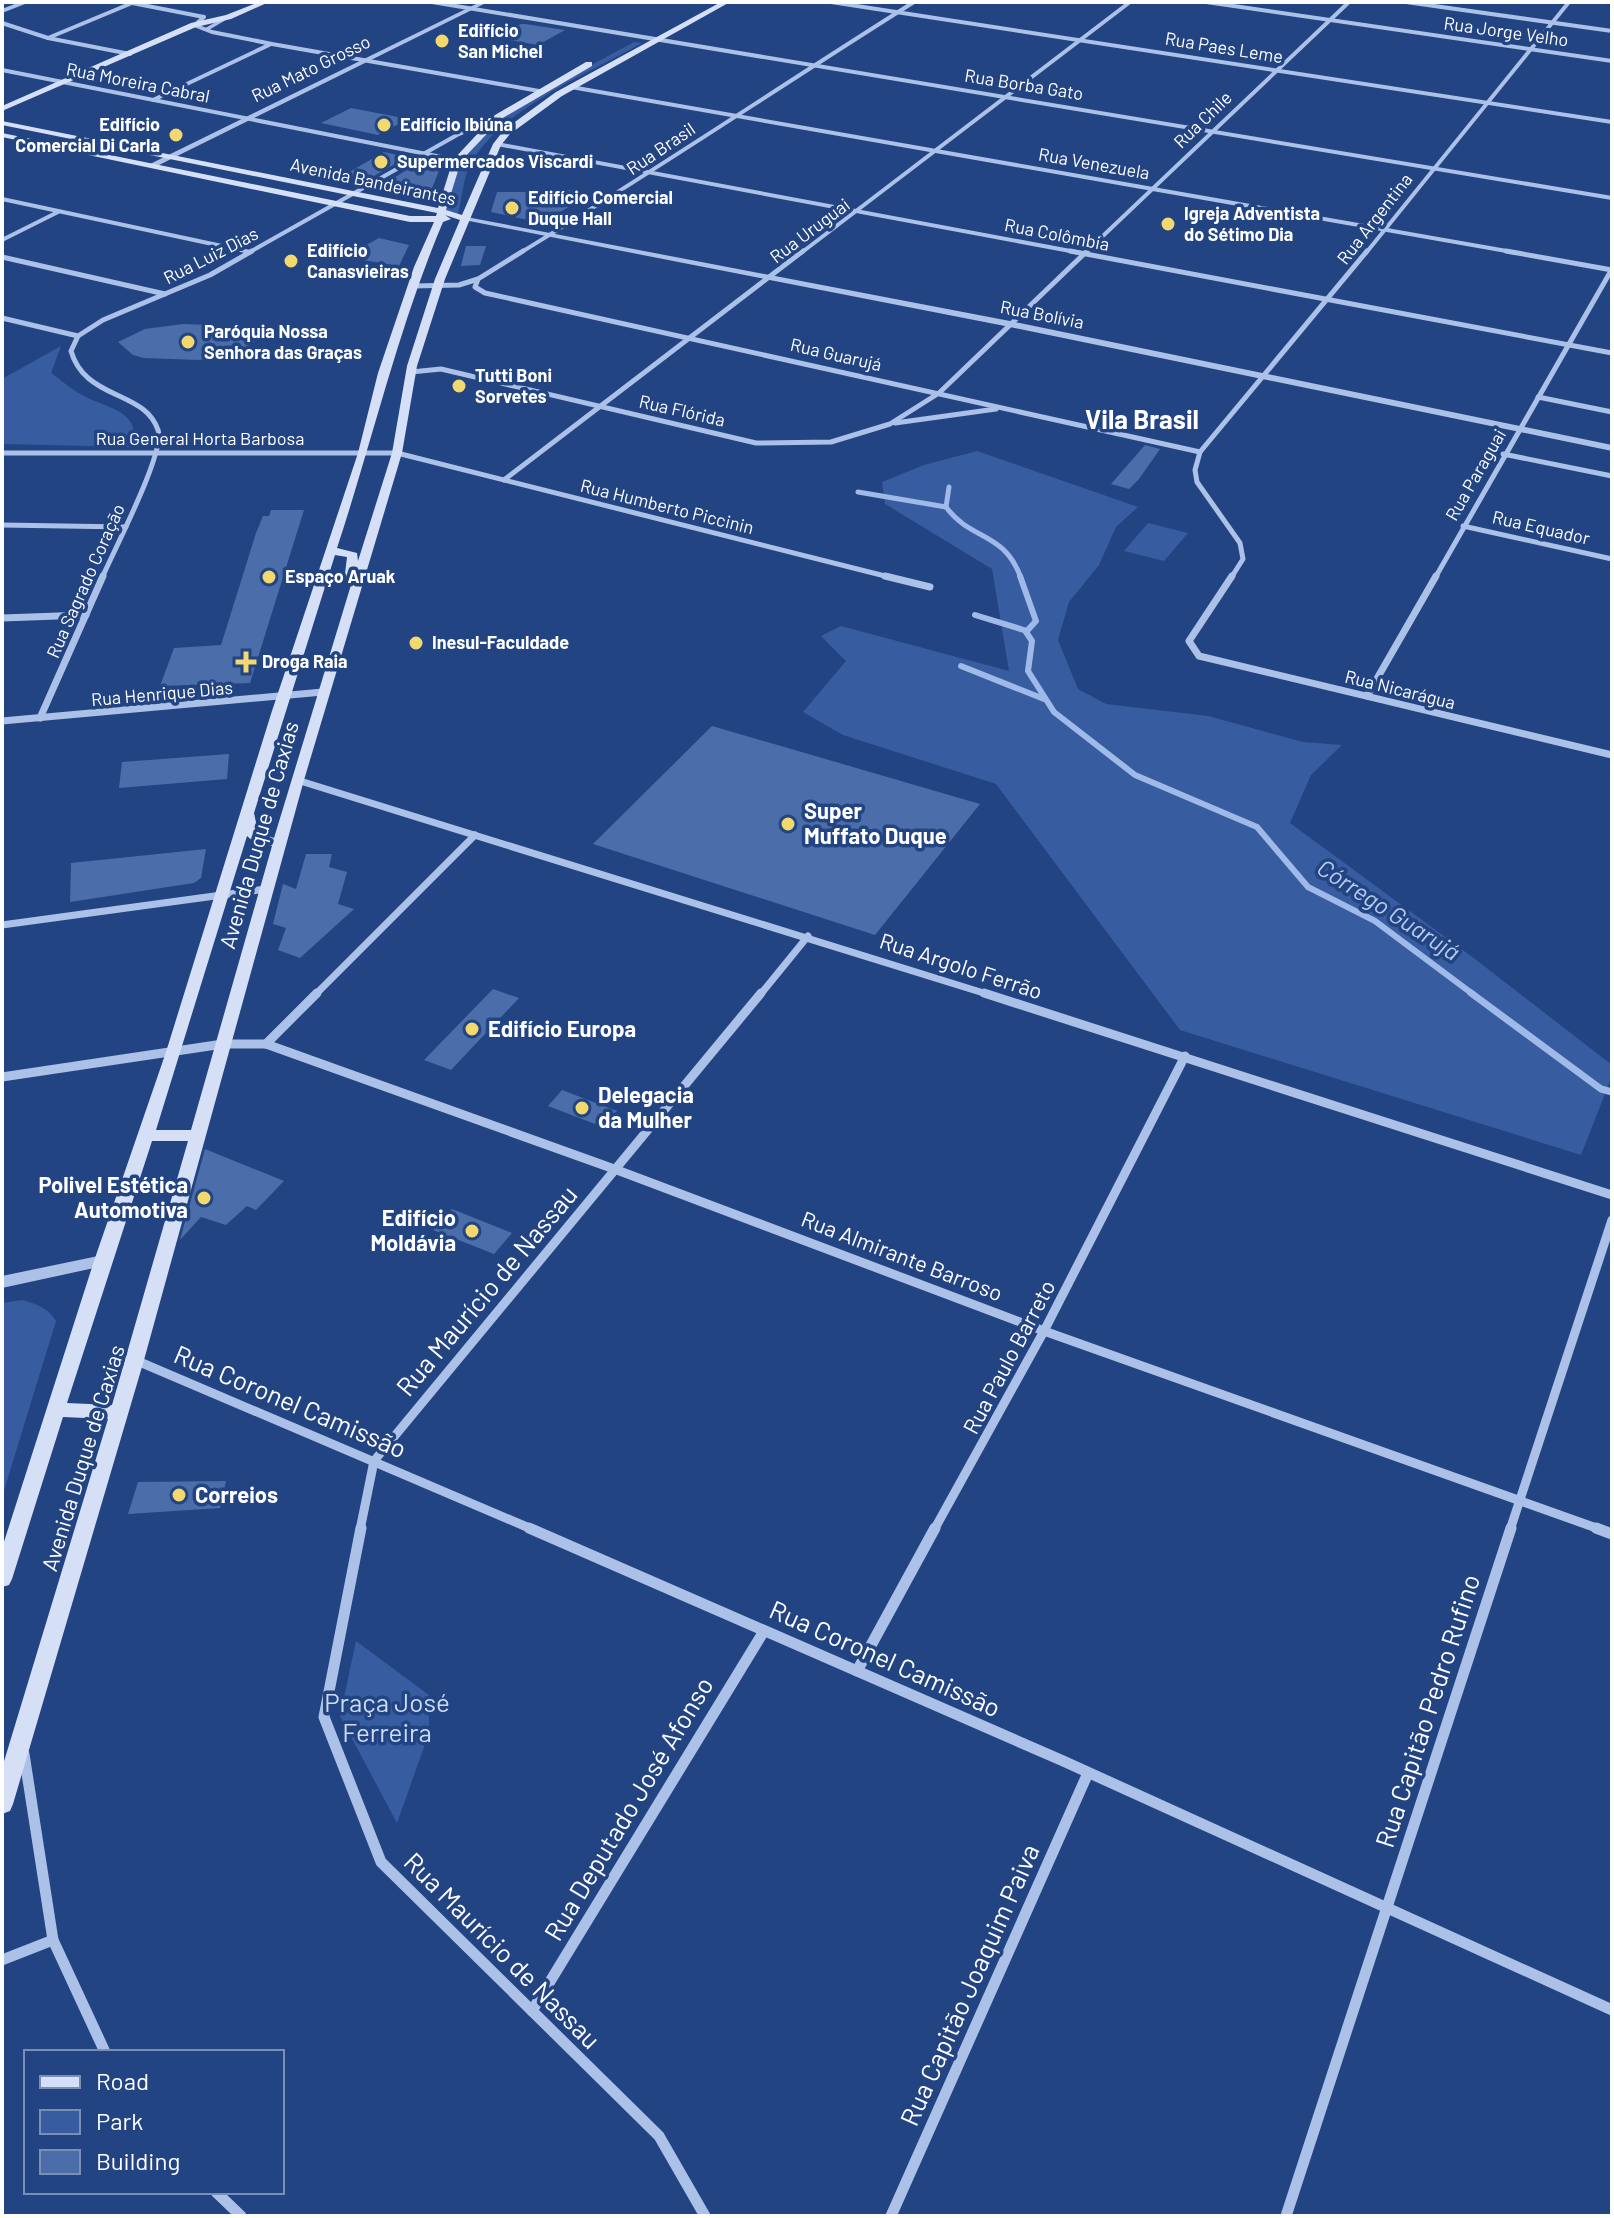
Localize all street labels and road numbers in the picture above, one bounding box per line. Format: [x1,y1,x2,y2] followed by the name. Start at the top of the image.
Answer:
[1442,11,1570,51] street label: Rua Jorge Velho
[1164,27,1285,67] street label: Rua Paes Leme
[248,30,373,106] street label: Rua Mato Grosso
[65,57,212,107] street label: Rua Moreira Cabral
[963,64,1085,104] street label: Rua Borba Gato
[1169,86,1236,152] street label: Rua Chile
[622,117,699,179] street label: Rua Brasil
[1037,142,1152,184] street label: Rua Venezuela
[288,153,458,209] street label: Avenida Bandeirantes
[1332,168,1417,268] street label: Rua Argentina
[765,193,854,267] street label: Rua Uruguai
[1003,213,1112,255] street label: Rua Colômbia
[160,222,261,288] street label: Rua Luiz Dias
[998,295,1086,333] street label: Rua Bolívia
[788,333,884,375] street label: Rua Guarujá
[637,389,727,431] street label: Rua Flórida
[1440,425,1510,524] street label: Rua Paraguai
[96,427,304,449] street label: Rua General Horta Barbosa
[578,474,756,538] street label: Rua Humberto Piccinin
[41,500,129,661] street label: Rua Sagrado Coração
[1490,505,1593,549] street label: Rua Equador
[1343,665,1458,713] street label: Rua Nicarágua
[90,676,234,710] street label: Rua Henrique Dias
[213,718,303,951] street label: Avenida Duque de Caxias
[877,926,1046,1004] street label: Rua Argolo Ferrão
[389,1179,583,1401] street label: Rua Maurício de Nassau
[798,1205,1007,1305] street label: Rua Almirante Barroso
[957,1275,1060,1438] street label: Rua Paulo Barreto
[170,1338,411,1464] street label: Rua Coronel Camissão
[35,1341,129,1574] street label: Avenida Duque de Caxias
[1368,1570,1485,1851] street label: Rua Capitão Pedro Rufino
[765,1593,1006,1723] street label: Rua Coronel Camissão
[537,1671,719,1946] street label: Rua Deputado José Afonso
[892,1839,1045,2130] street label: Rua Capitão Joaquim Paiva
[399,1845,608,2054] street label: Rua Maurício de Nassau

